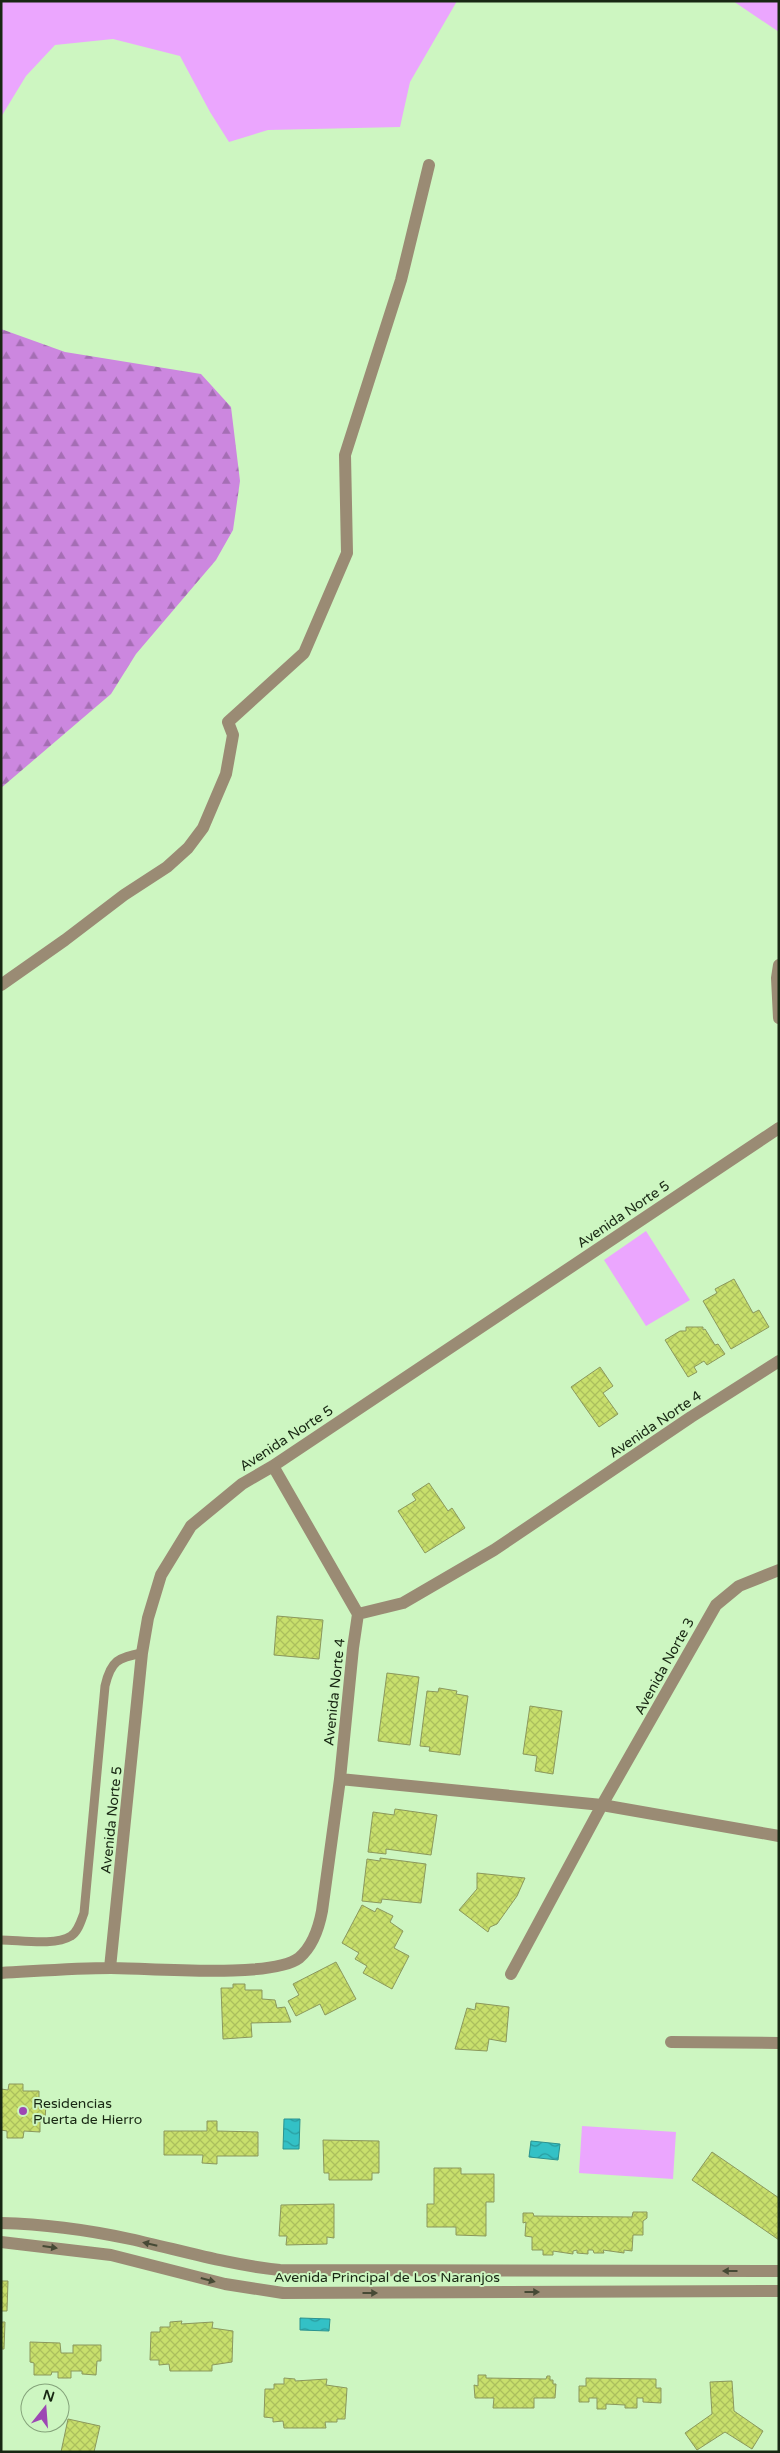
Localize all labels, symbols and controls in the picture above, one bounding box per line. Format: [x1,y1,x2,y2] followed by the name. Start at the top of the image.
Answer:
[574,1177,673,1252] street label: Avenida Norte 5
[606,1387,705,1462] street label: Avenida Norte 4
[236,1402,336,1475] street label: Avenida Norte 5
[631,1615,698,1718] street label: Avenida Norte 3
[320,1637,349,1747] street label: Avenida Norte 4
[97,1765,126,1875] street label: Avenida Norte 5
[33,2095,142,2128] place label: Residencias Puerta de Hierro
[17,2105,29,2117] marker: Residencias Puerta de Hierro
[143,2240,158,2248] one-way arrow
[42,2244,58,2252] one-way arrow
[722,2267,738,2275] one-way arrow
[274,2269,500,2286] street label: Avenida Principal de Los Naranjos
[201,2276,216,2284] one-way arrow
[524,2288,540,2296] one-way arrow
[362,2289,378,2297] one-way arrow
[20,2383,70,2433] north arrow
[41,2386,57,2406] text: N

